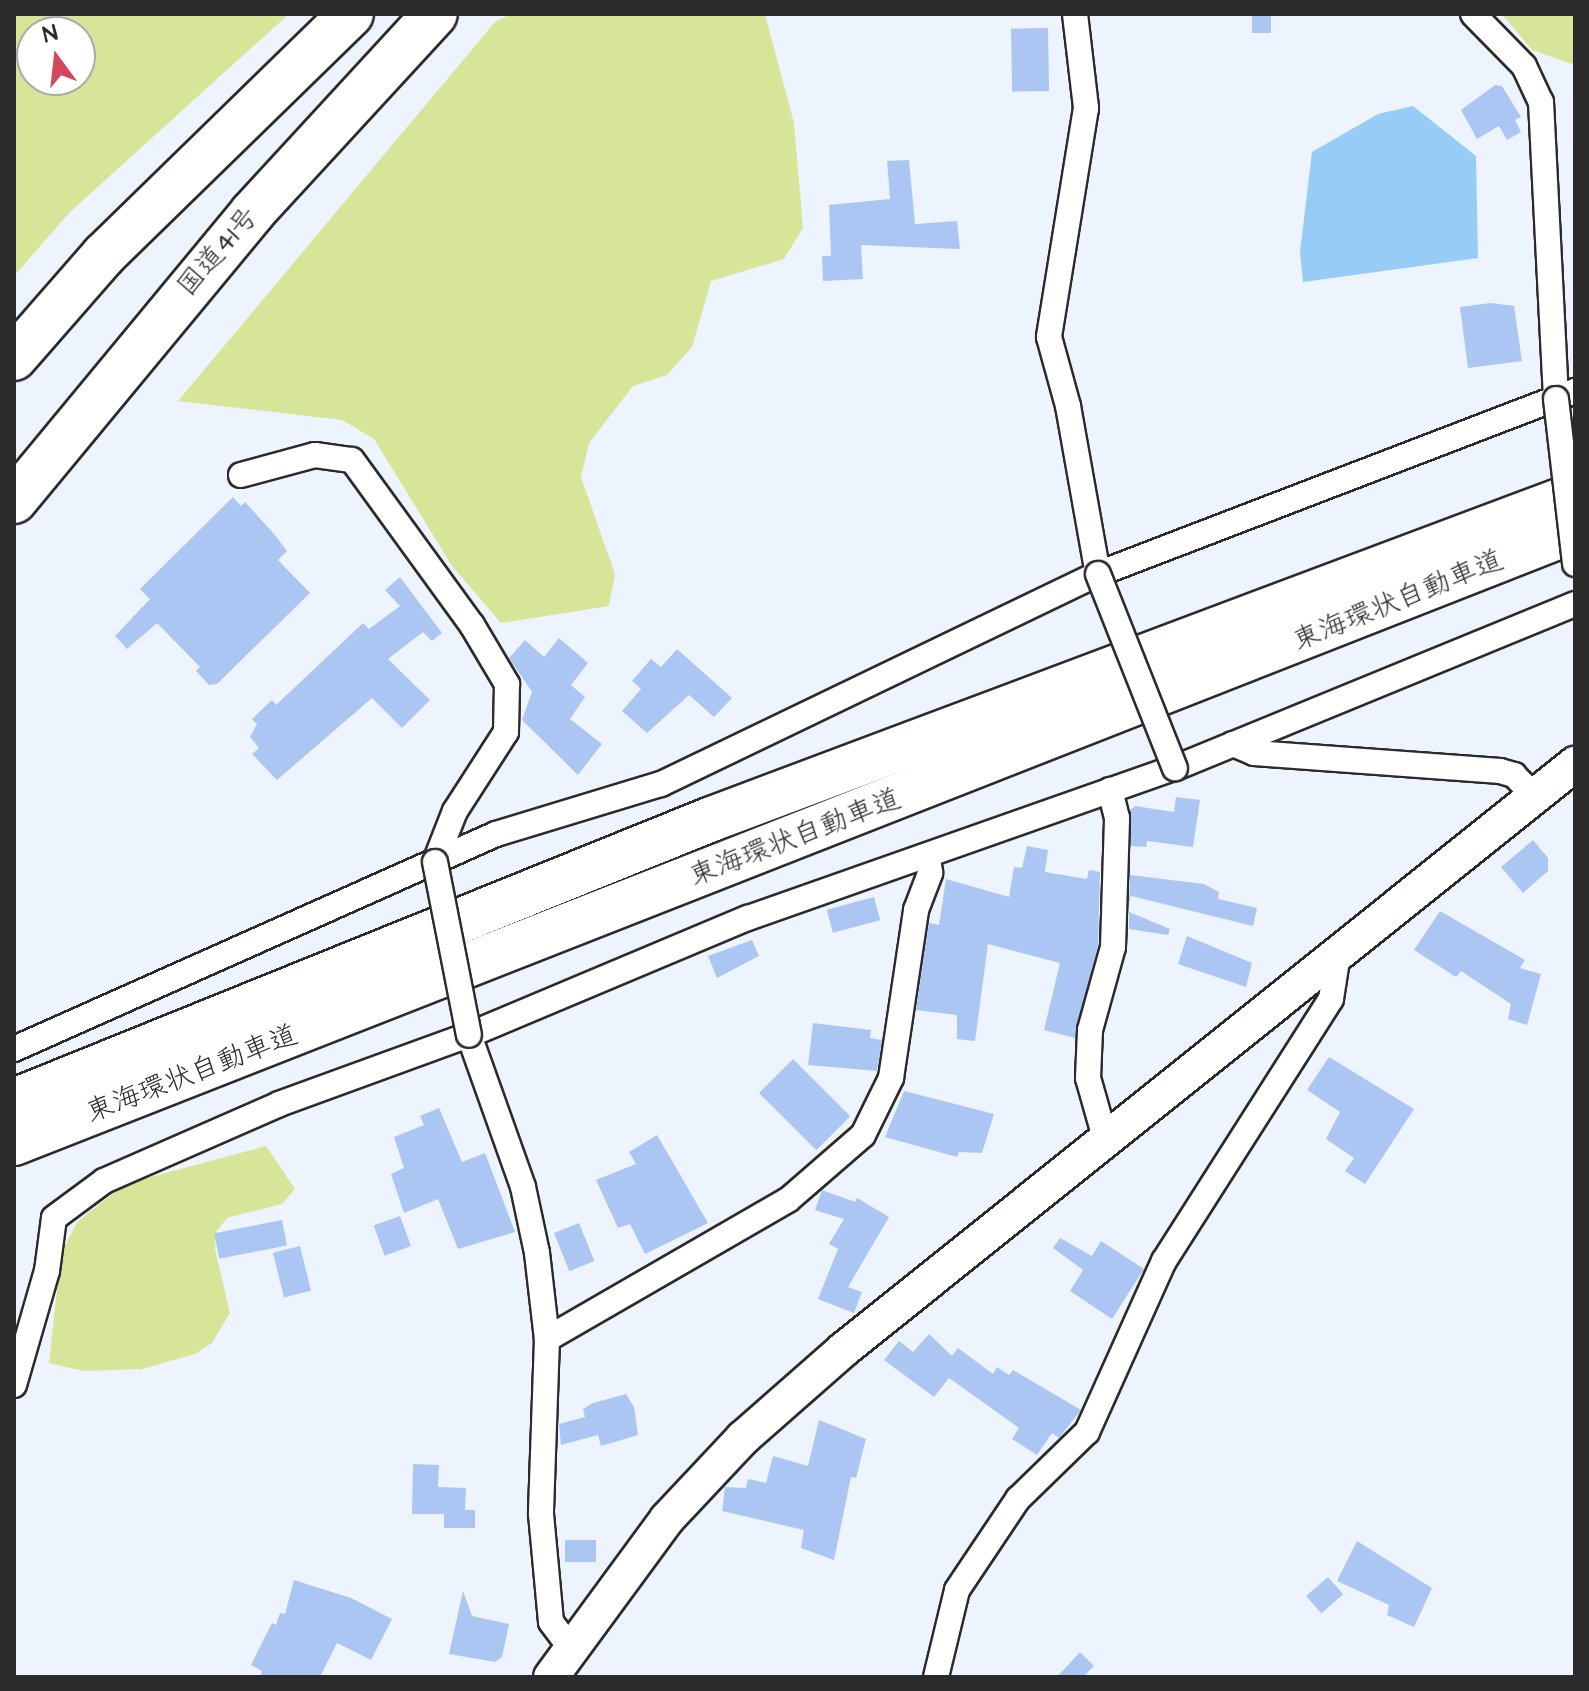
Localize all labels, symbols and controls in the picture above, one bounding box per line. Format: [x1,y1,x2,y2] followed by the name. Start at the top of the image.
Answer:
[16,16,96,96] north arrow
[39,18,61,51] text: N
[170,201,266,303] street label: 国道41号
[1288,543,1508,659] street label: 東海環状自動車道
[684,782,906,894] street label: 東海環状自動車道
[81,1018,303,1130] street label: 東海環状自動車道

